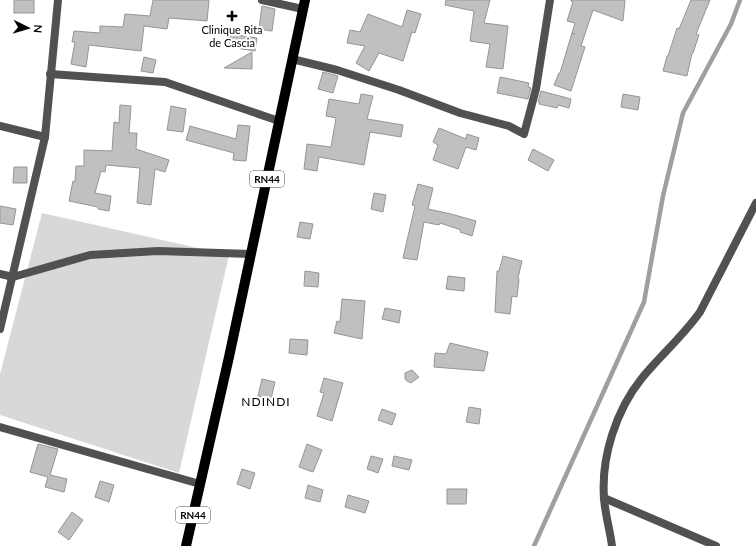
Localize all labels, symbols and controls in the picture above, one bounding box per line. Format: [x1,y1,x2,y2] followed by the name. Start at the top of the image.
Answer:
[8,8,48,48] north arrow
[226,10,238,22] marker: Clinique Rita de Cascia
[201,23,263,49] place label: Clinique Rita de Cascia
[32,24,45,34] text: N
[250,171,284,187] road number: RN44
[241,394,291,409] district label: NDINDI
[176,507,210,523] road number: RN44

